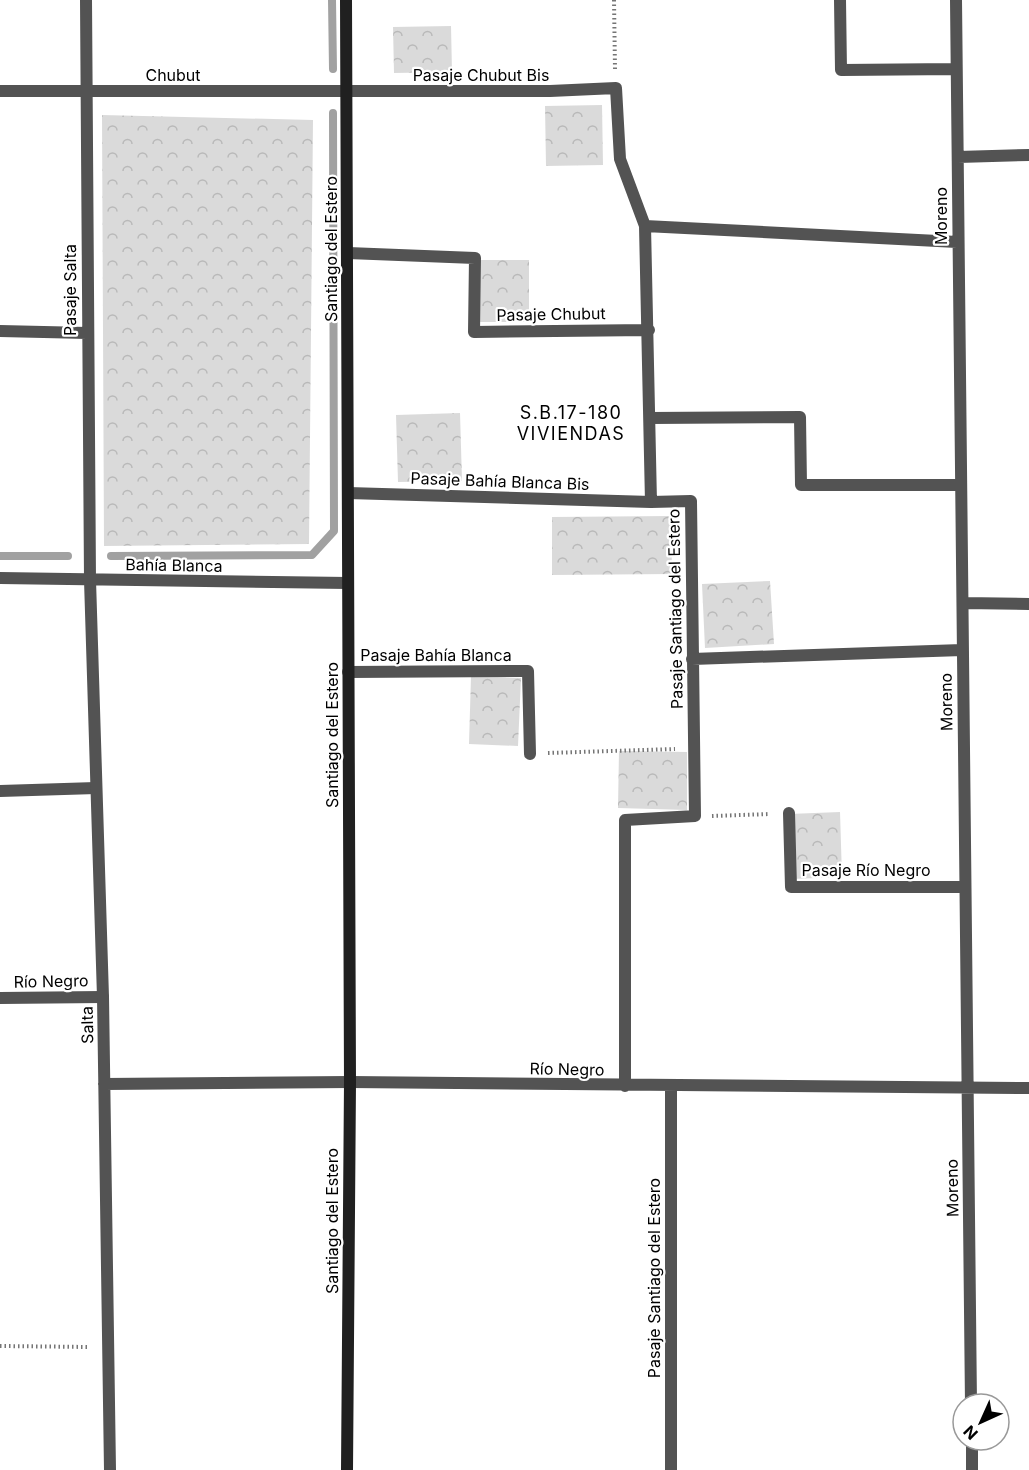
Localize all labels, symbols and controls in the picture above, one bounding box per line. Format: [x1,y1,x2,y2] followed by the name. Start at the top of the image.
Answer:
[145,65,201,85] street label: Chubut
[413,65,549,85] street label: Pasaje Chubut Bis
[321,176,341,322] street label: Santiago del Estero
[931,187,951,245] street label: Moreno
[60,244,80,336] street label: Pasaje Salta
[496,303,606,325] street label: Pasaje Chubut
[517,402,625,444] district label: S.B.17-180 VIVIENDAS
[410,468,590,494] street label: Pasaje Bahía Blanca Bis
[663,509,687,709] street label: Pasaje Santiago del Estero
[125,554,223,576] street label: Bahía Blanca
[360,645,512,665] street label: Pasaje Bahía Blanca
[322,662,342,808] street label: Santiago del Estero
[935,673,957,731] street label: Moreno
[801,860,931,880] street label: Pasaje Río Negro
[13,970,89,992] street label: Río Negro
[77,1006,97,1044] street label: Salta
[529,1058,605,1080] street label: Río Negro
[322,1148,342,1294] street label: Santiago del Estero
[941,1159,963,1217] street label: Moreno
[644,1178,664,1378] street label: Pasaje Santiago del Estero
[951,1392,1011,1452] north arrow
[959,1421,982,1444] text: N

